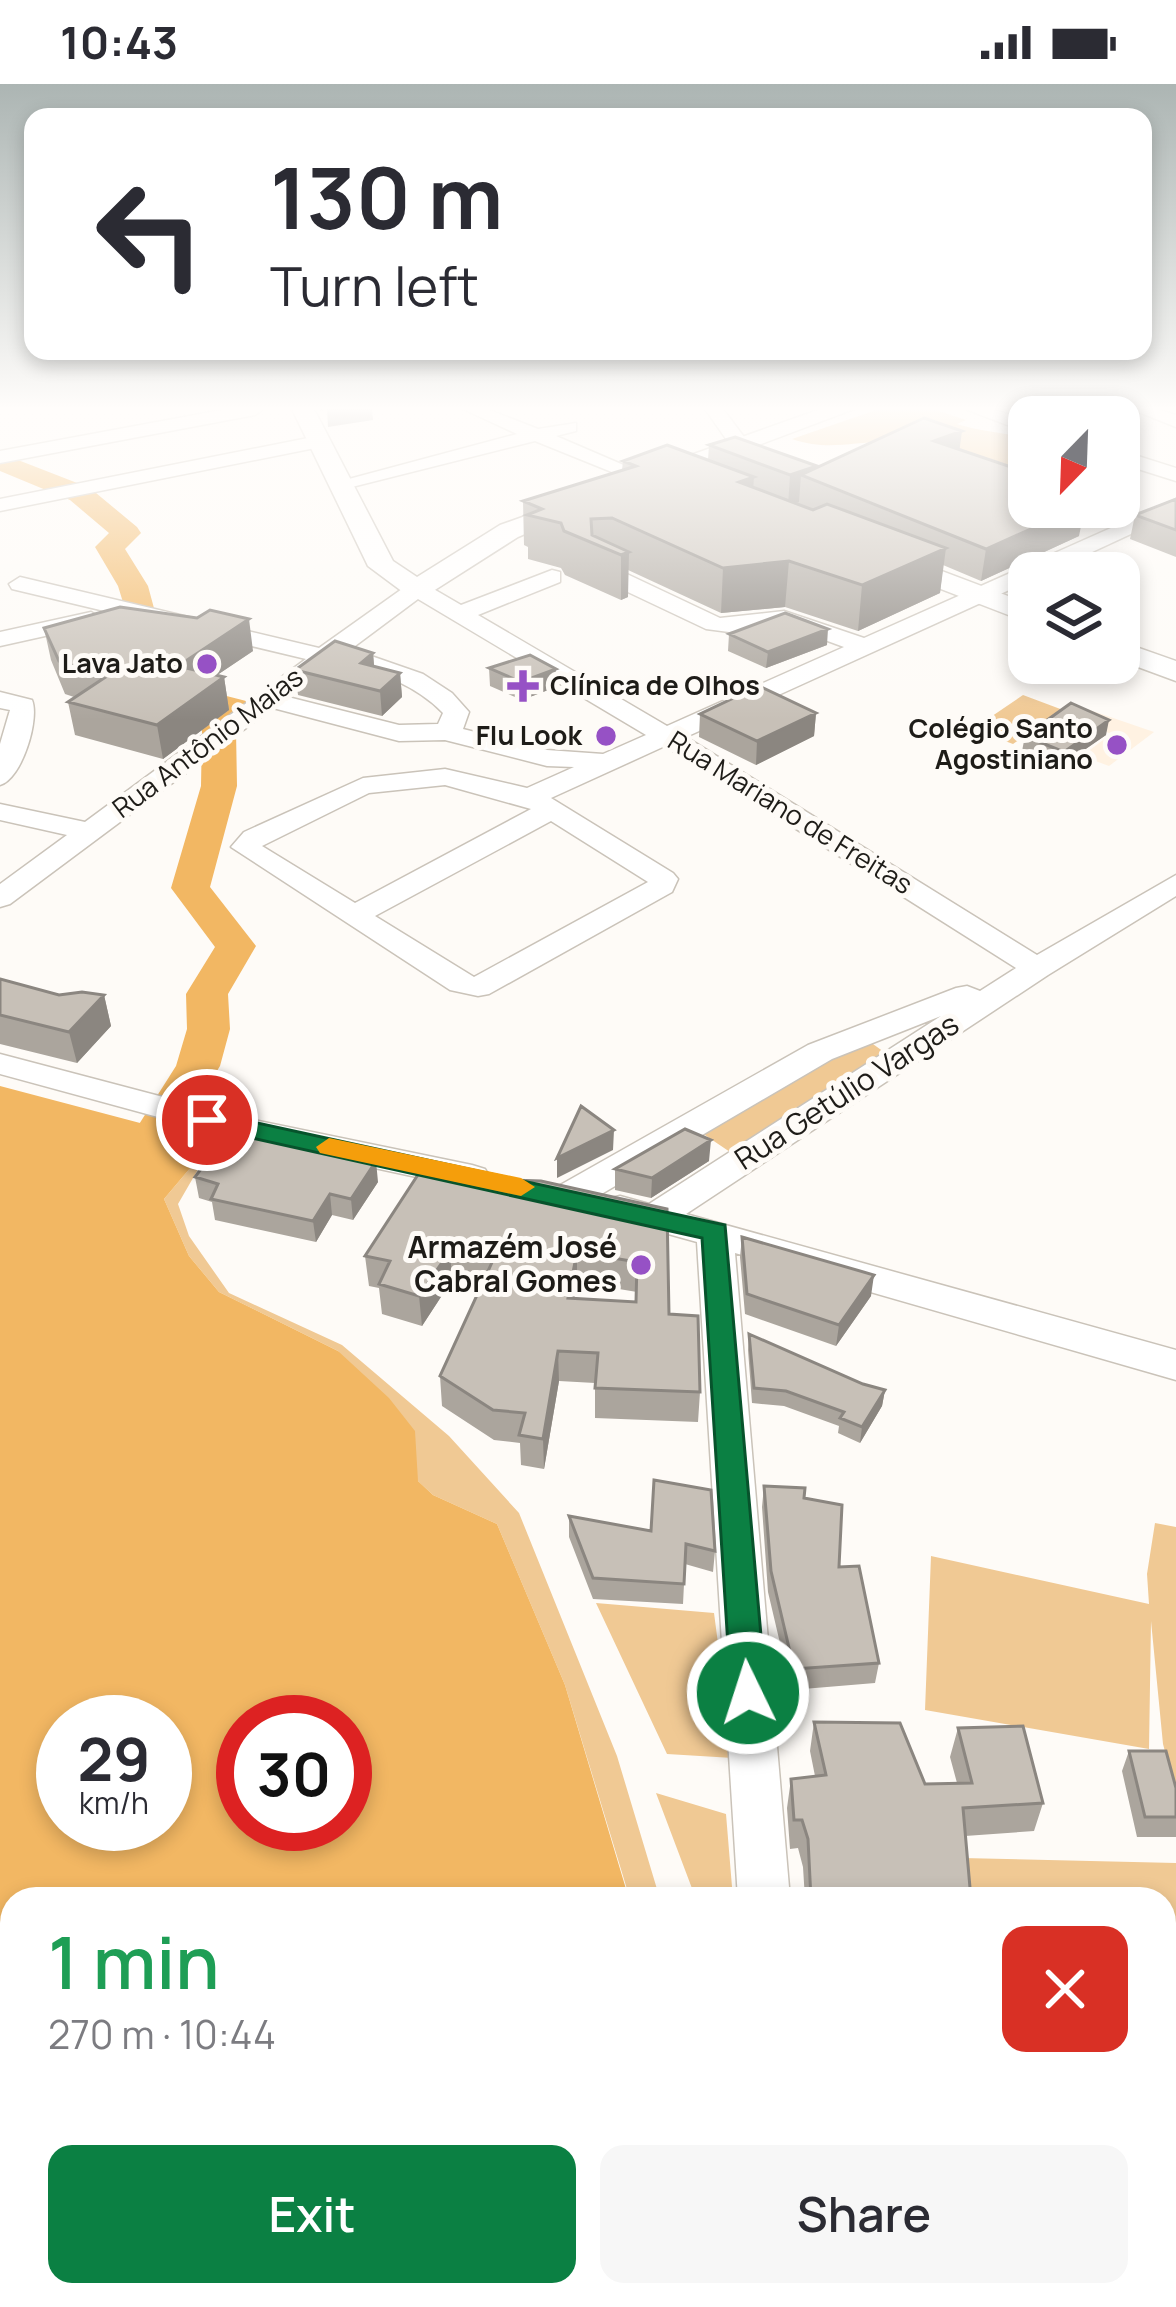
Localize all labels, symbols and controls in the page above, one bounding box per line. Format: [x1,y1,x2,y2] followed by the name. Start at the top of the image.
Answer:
[60,11,178,73] text: 10:43
[270,139,503,254] text: 130 m
[72,156,228,312] icon: left
[270,248,479,322] text: Turn left
[1008,396,1140,528] north arrow
[1008,396,1140,684] map controls
[1008,552,1140,684] button: layers
[62,644,183,681] place label: Lava Jato
[194,651,220,677] marker: Lava Jato
[104,658,310,826] street label: Rua Antônio Maias
[550,666,760,703] place label: Clínica de Olhos
[507,670,539,702] marker: Clínica de Olhos
[908,709,1093,777] place label: Colégio Santo Agostiniano
[476,716,583,753] place label: Flu Look
[661,721,920,902] street label: Rua Mariano de Freitas
[593,723,619,749] marker: Flu Look
[1104,732,1130,758] marker: Colégio Santo Agostiniano
[726,1003,966,1179] street label: Rua Getúlio Vargas
[156,1069,258,1171] pin
[174,1087,240,1153] icon: arrive
[407,1226,617,1301] place label: Armazém José Cabral Gomes
[628,1252,654,1278] marker: Armazém José Cabral Gomes
[685,1630,811,1756] position arrow
[216,1695,372,1851] speed limit sign: 30
[77,1717,151,1799] text: 29
[79,1782,149,1823] text: km/h
[48,1912,220,2011] text: 1 min
[1002,1926,1128,2052] button: close
[48,2007,276,2061] text: 270 m · 10:44
[48,2145,576,2283] button: Exit
[600,2145,1128,2283] button: Share

